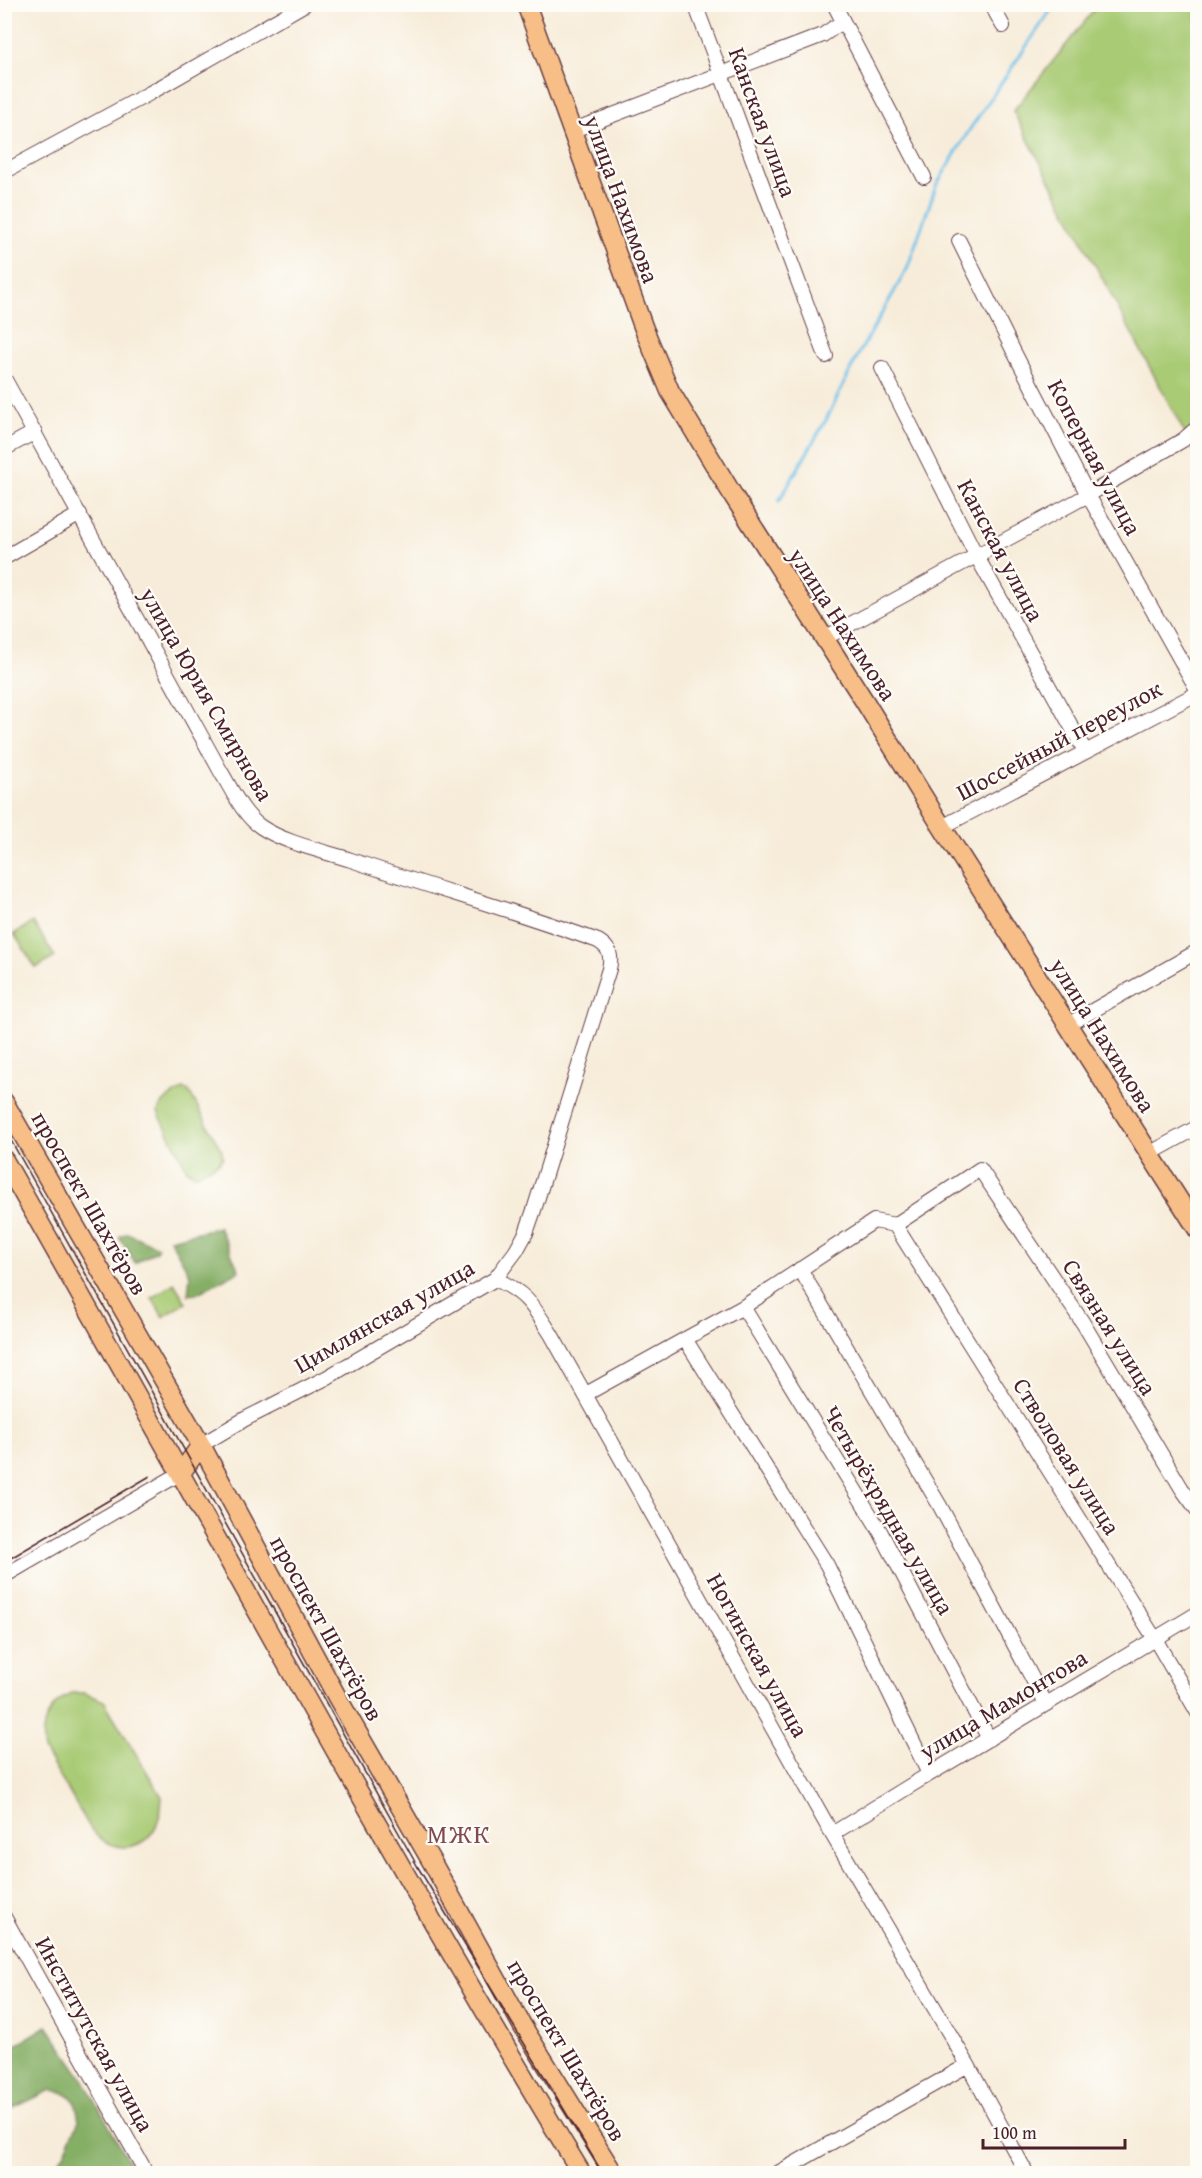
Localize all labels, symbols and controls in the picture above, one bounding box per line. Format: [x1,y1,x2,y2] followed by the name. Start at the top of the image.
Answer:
[720,42,806,202] street label: Канская улица
[575,109,669,288] street label: улица Нахимова
[1039,373,1151,542] street label: Коперная улица
[949,473,1054,628] street label: Канская улица
[780,540,906,708] street label: улица Нахимова
[131,580,283,808] street label: улица Юрия Смирнова
[950,671,1169,809] street label: Шоссейный переулок
[1041,950,1165,1120] street label: улица Нахимова
[23,1105,157,1301] street label: проспект Шахтёров
[287,1250,481,1382] street label: Цимлянская улица
[1054,1252,1166,1402] street label: Связная улица
[1005,1371,1130,1542] street label: Стволовая улица
[815,1399,964,1622] street label: Четырёхрядная улица
[261,1529,393,1727] street label: проспект Шахтёров
[698,1566,818,1744] street label: Ногинская улица
[911,1640,1094,1769] street label: улица Мамонтова
[427,1814,491,1853] district label: МЖК
[27,1930,164,2139] street label: Институтская улица
[499,1952,635,2148] street label: проспект Шахтёров
[983,2112,1126,2150] scale bar
[992,2119,1037,2146] text: 100 m

